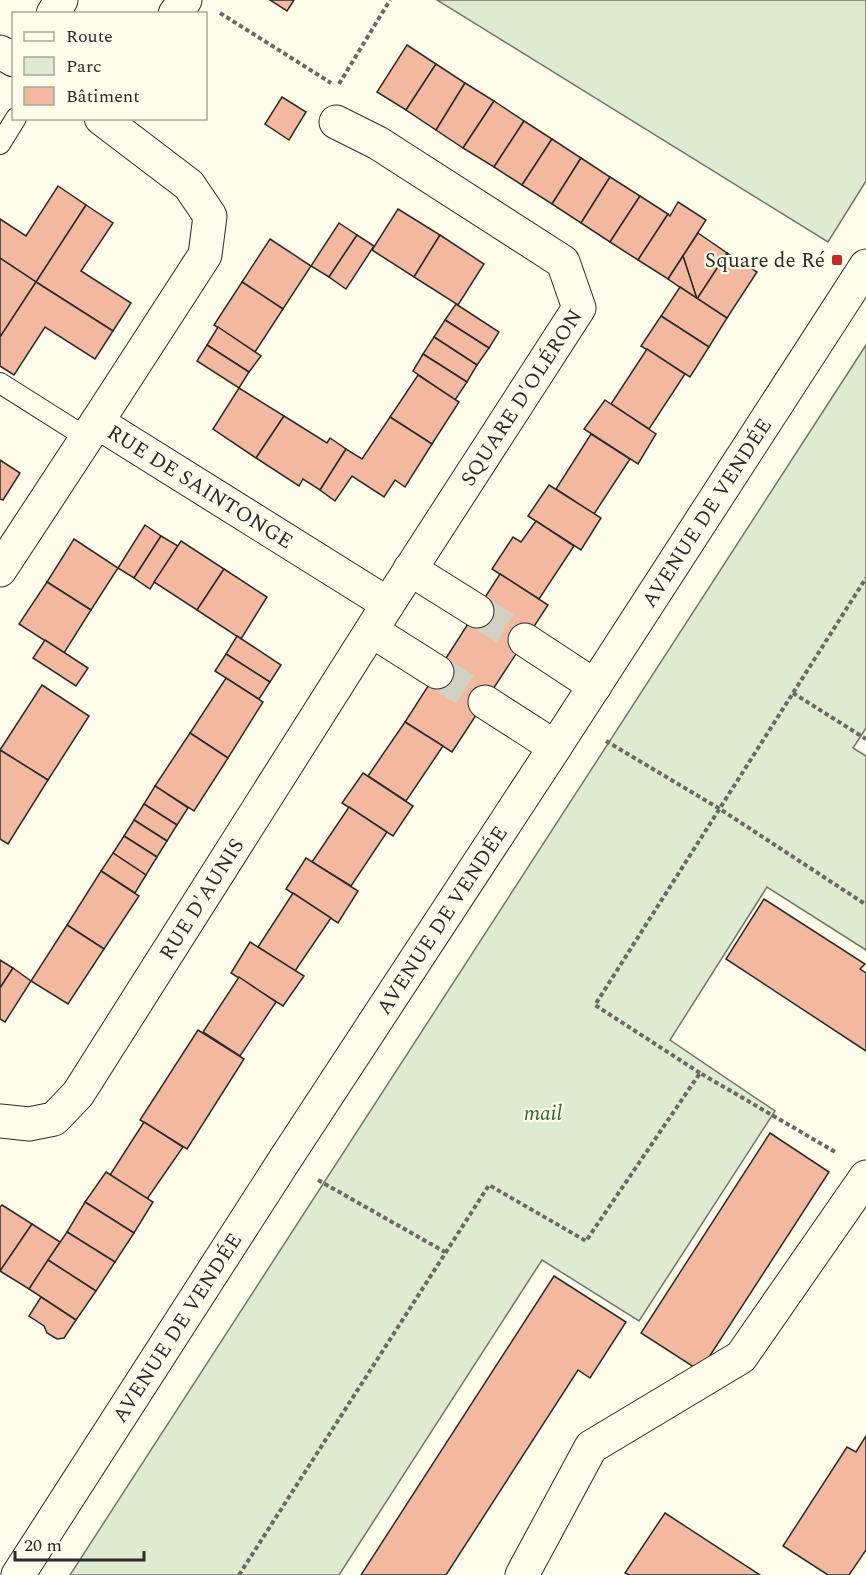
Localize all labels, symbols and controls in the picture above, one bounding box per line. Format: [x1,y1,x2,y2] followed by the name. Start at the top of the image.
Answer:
[12,12,207,120] legend
[66,23,113,50] text: Route
[66,53,102,80] text: Parc
[66,83,140,110] text: Bâtiment
[705,245,825,277] place label: Square de Ré
[830,253,844,267] marker: Square de Ré
[453,303,591,493] street label: SQUARE D'OLÉRON
[634,412,781,614] street label: AVENUE DE VENDÉE
[100,417,299,558] street label: RUE DE SAINTONGE
[369,820,516,1022] street label: AVENUE DE VENDÉE
[152,832,253,967] street label: RUE D'AUNIS
[524,1098,563,1130] park label: mail
[105,1227,251,1430] street label: AVENUE DE VENDÉE
[15,1524,144,1562] scale bar
[24,1532,62,1559] text: 20 m

